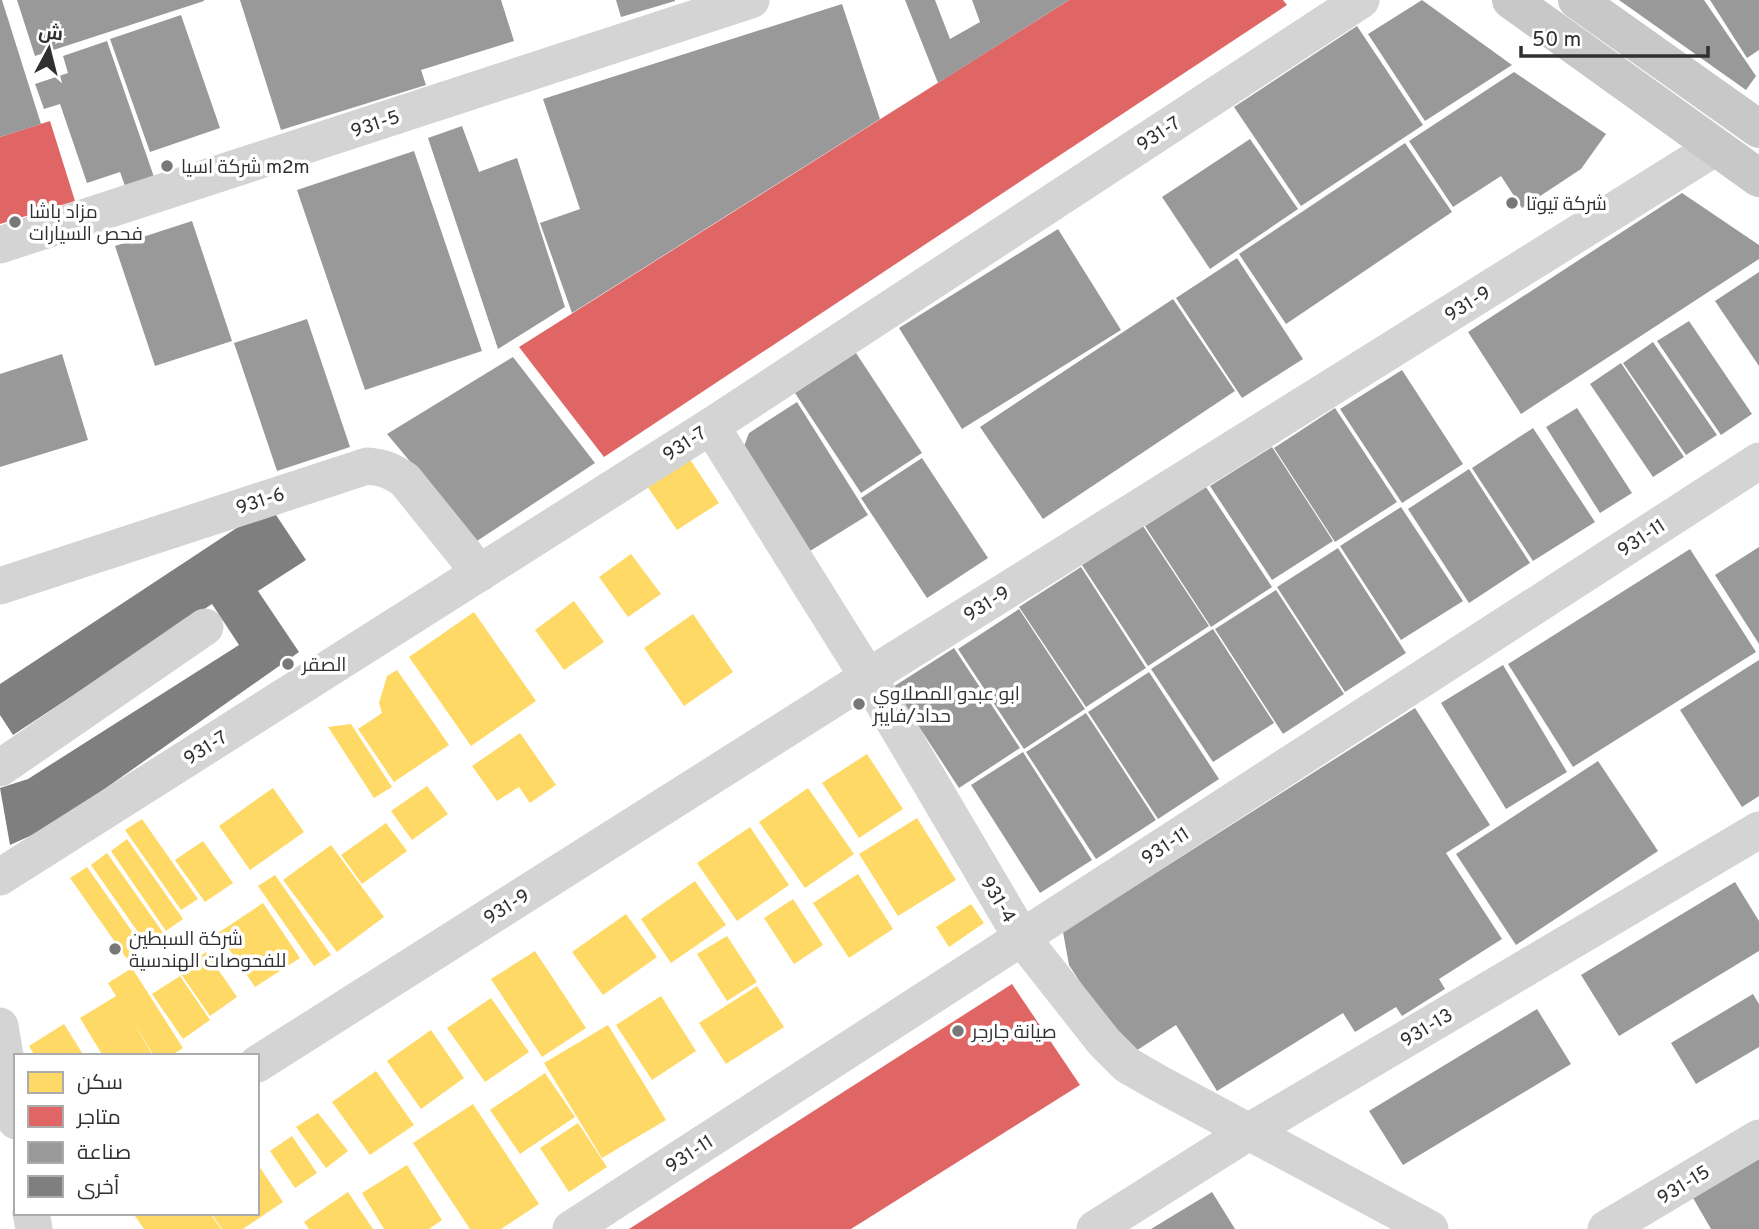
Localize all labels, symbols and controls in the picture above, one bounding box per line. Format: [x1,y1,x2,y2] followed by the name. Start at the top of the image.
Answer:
[14,14,84,84] north arrow
[1521,14,1708,58] scale bar
[37,21,64,48] text: ش
[1532,27,1581,54] text: 50 m
[348,106,403,144] street label: 931-5
[1133,112,1186,158] street label: 931-7
[181,156,310,180] place label: شركة اسيا m2m
[159,158,175,174] marker: شركة اسيا m2m
[1526,193,1607,217] place label: شركة تيوتا
[1504,195,1520,211] marker: شركة تيوتا
[29,201,143,247] place label: مزاد باشا فحص السيارات
[7,214,23,230] marker: مزاد باشا فحص السيارات
[1441,281,1495,328] street label: 931-9
[659,422,712,468] street label: 931-7
[233,483,288,521] street label: 931-6
[1614,514,1671,563] street label: 931-11
[960,581,1014,628] street label: 931-9
[301,654,346,678] place label: الصقر
[280,656,296,672] marker: الصقر
[872,683,1020,729] place label: ابو عبدو المصلاوي حداد/فايبر
[851,696,867,712] marker: ابو عبدو المصلاوي حداد/فايبر
[180,726,233,771] street label: 931-7
[1138,822,1195,871] street label: 931-11
[974,872,1020,928] street label: 931-4
[480,884,534,931] street label: 931-9
[129,928,286,974] place label: شركة السبطين للفحوصات الهندسية
[107,941,123,957] marker: شركة السبطين للفحوصات الهندسية
[1397,1004,1458,1054] street label: 931-13
[971,1021,1057,1045] place label: صيانة جارجر
[950,1023,966,1039] marker: صيانة جارجر
[14,1054,259,1215] legend
[77,1070,123,1097] text: سكن
[76,1105,121,1132] text: متاجر
[662,1130,719,1179] street label: 931-11
[77,1140,131,1167] text: صناعة
[1653,1161,1715,1211] street label: 931-15
[77,1174,119,1202] text: أخرى

